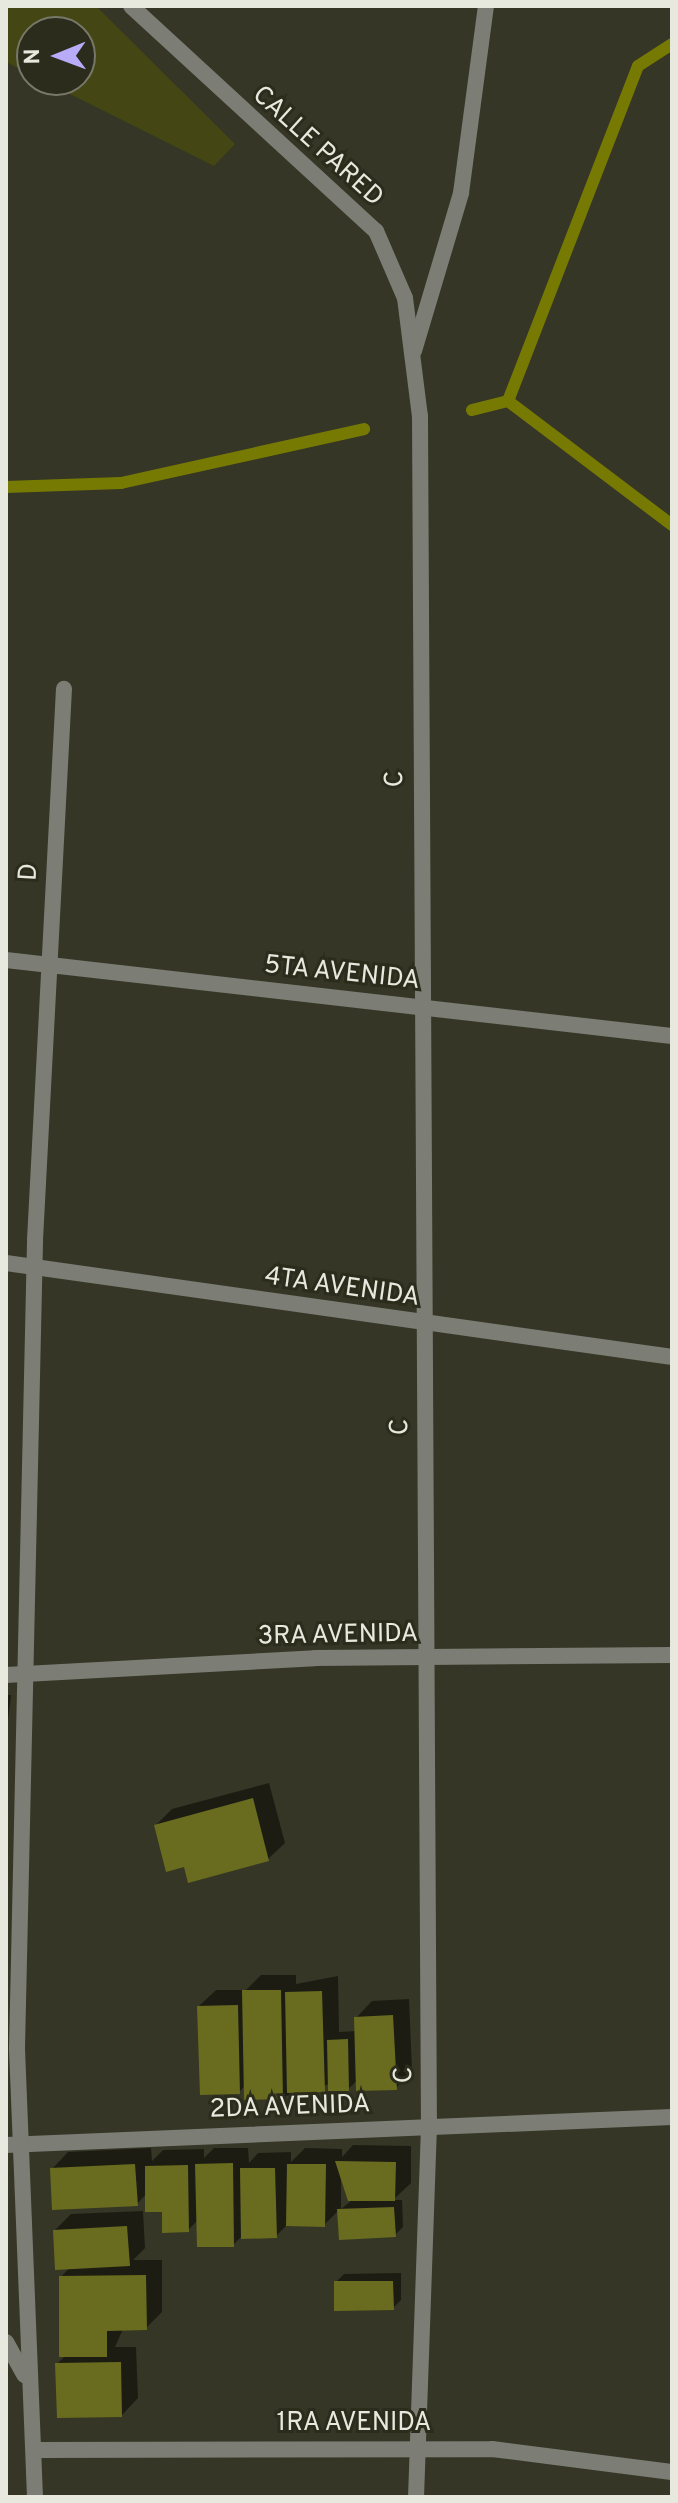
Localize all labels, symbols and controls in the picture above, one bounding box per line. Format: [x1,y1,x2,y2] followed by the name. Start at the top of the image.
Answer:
[16,16,96,96] north arrow
[20,48,47,65] text: N
[245,80,389,214] street label: CALLE PARED
[380,770,412,788] street label: C
[14,862,46,882] street label: D
[262,950,422,998] street label: 5TA AVENIDA
[261,1262,423,1314] street label: 4TA AVENIDA
[385,1418,417,1436] street label: C
[256,1619,420,1653] street label: 3RA AVENIDA
[389,2066,421,2084] street label: C
[208,2090,372,2126] street label: 2DA AVENIDA
[276,2408,432,2440] street label: 1RA AVENIDA

